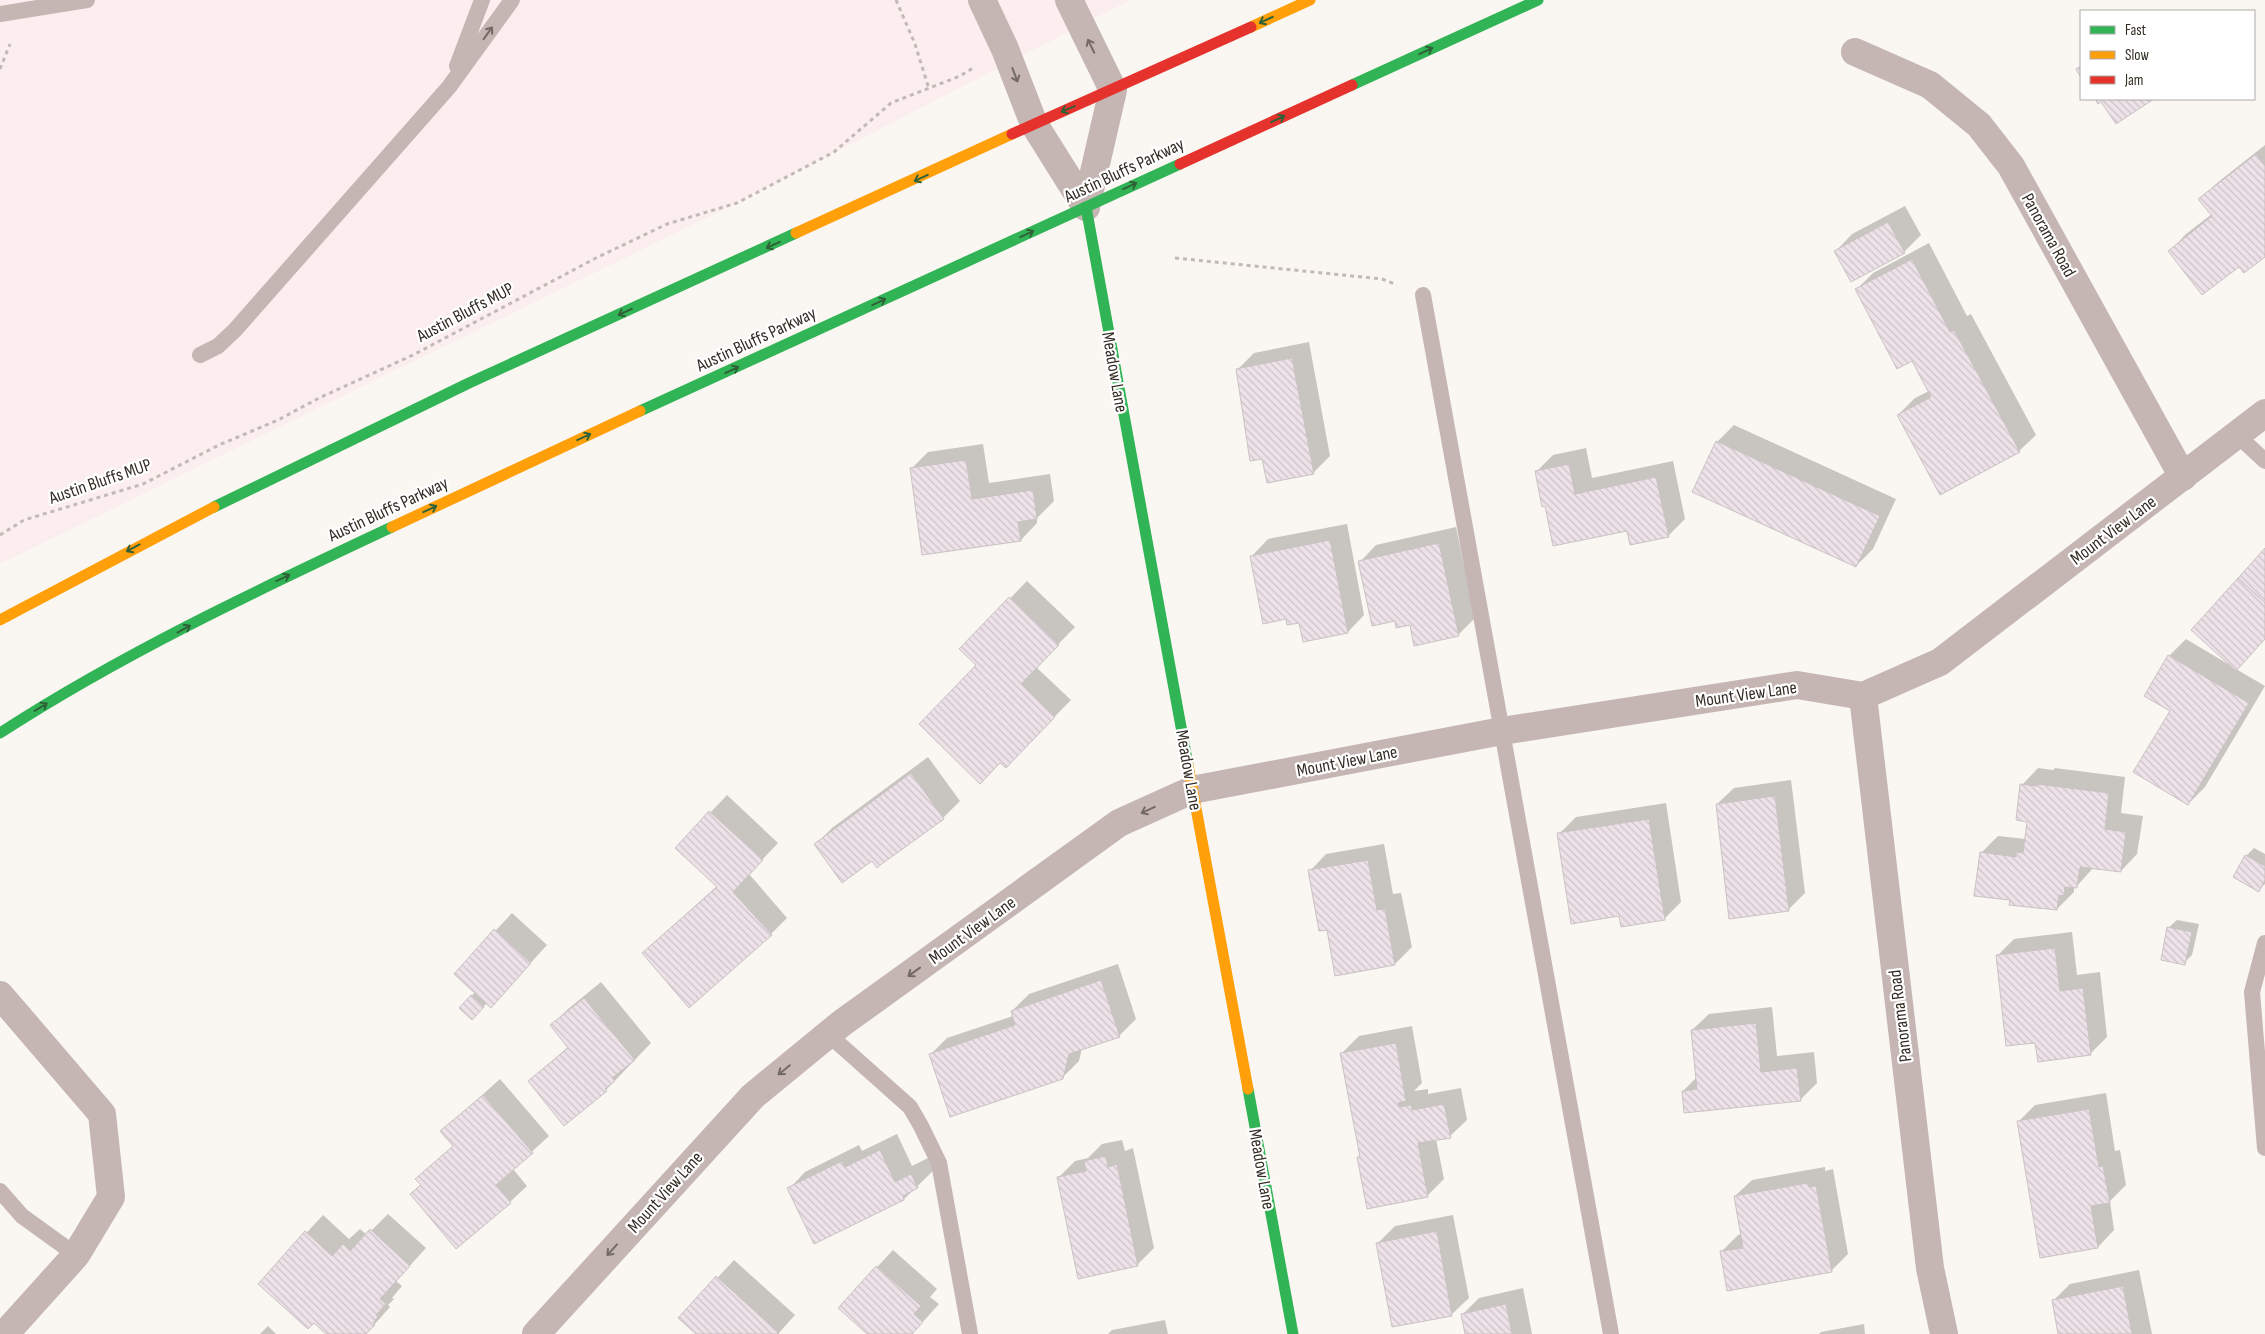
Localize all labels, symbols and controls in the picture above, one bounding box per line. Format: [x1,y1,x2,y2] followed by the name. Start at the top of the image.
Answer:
[2080,10,2255,100] legend
[1258,16,1273,26] one-way arrow
[2125,21,2147,40] text: Fast
[482,27,493,41] one-way arrow
[1086,39,1095,54] one-way arrow
[1418,46,1433,56] one-way arrow
[2125,46,2149,65] text: Slow
[1011,67,1021,82] one-way arrow
[2124,71,2143,90] text: Jam
[1061,105,1076,115] one-way arrow
[1270,113,1285,123] one-way arrow
[1060,134,1187,208] street label: Austin Bluffs Parkway
[913,173,928,183] one-way arrow
[1122,181,1137,191] one-way arrow
[2017,190,2080,281] street label: Panorama Road
[1019,229,1034,238] one-way arrow
[766,241,781,250] one-way arrow
[412,278,518,347] street label: Austin Bluffs MUP
[871,297,886,306] one-way arrow
[692,303,819,377] street label: Austin Bluffs Parkway
[618,308,633,318] one-way arrow
[1097,330,1132,414] street label: Meadow Lane
[724,364,739,374] one-way arrow
[576,432,591,441] one-way arrow
[45,454,154,509] street label: Austin Bluffs MUP
[324,473,451,547] street label: Austin Bluffs Parkway
[2066,491,2160,569] street label: Mount View Lane
[422,504,437,513] one-way arrow
[126,543,140,553] one-way arrow
[275,573,290,582] one-way arrow
[176,623,190,633] one-way arrow
[1694,677,1798,712] street label: Mount View Lane
[34,701,48,711] one-way arrow
[1171,728,1206,812] street label: Meadow Lane
[1295,741,1399,782] street label: Mount View Lane
[1141,806,1156,815] one-way arrow
[925,892,1020,969] street label: Mount View Lane
[907,967,921,977] one-way arrow
[1884,969,1917,1063] street label: Panorama Road
[778,1064,791,1076] one-way arrow
[1244,1127,1279,1211] street label: Meadow Lane
[623,1147,707,1237] street label: Mount View Lane
[606,1244,618,1257] one-way arrow

